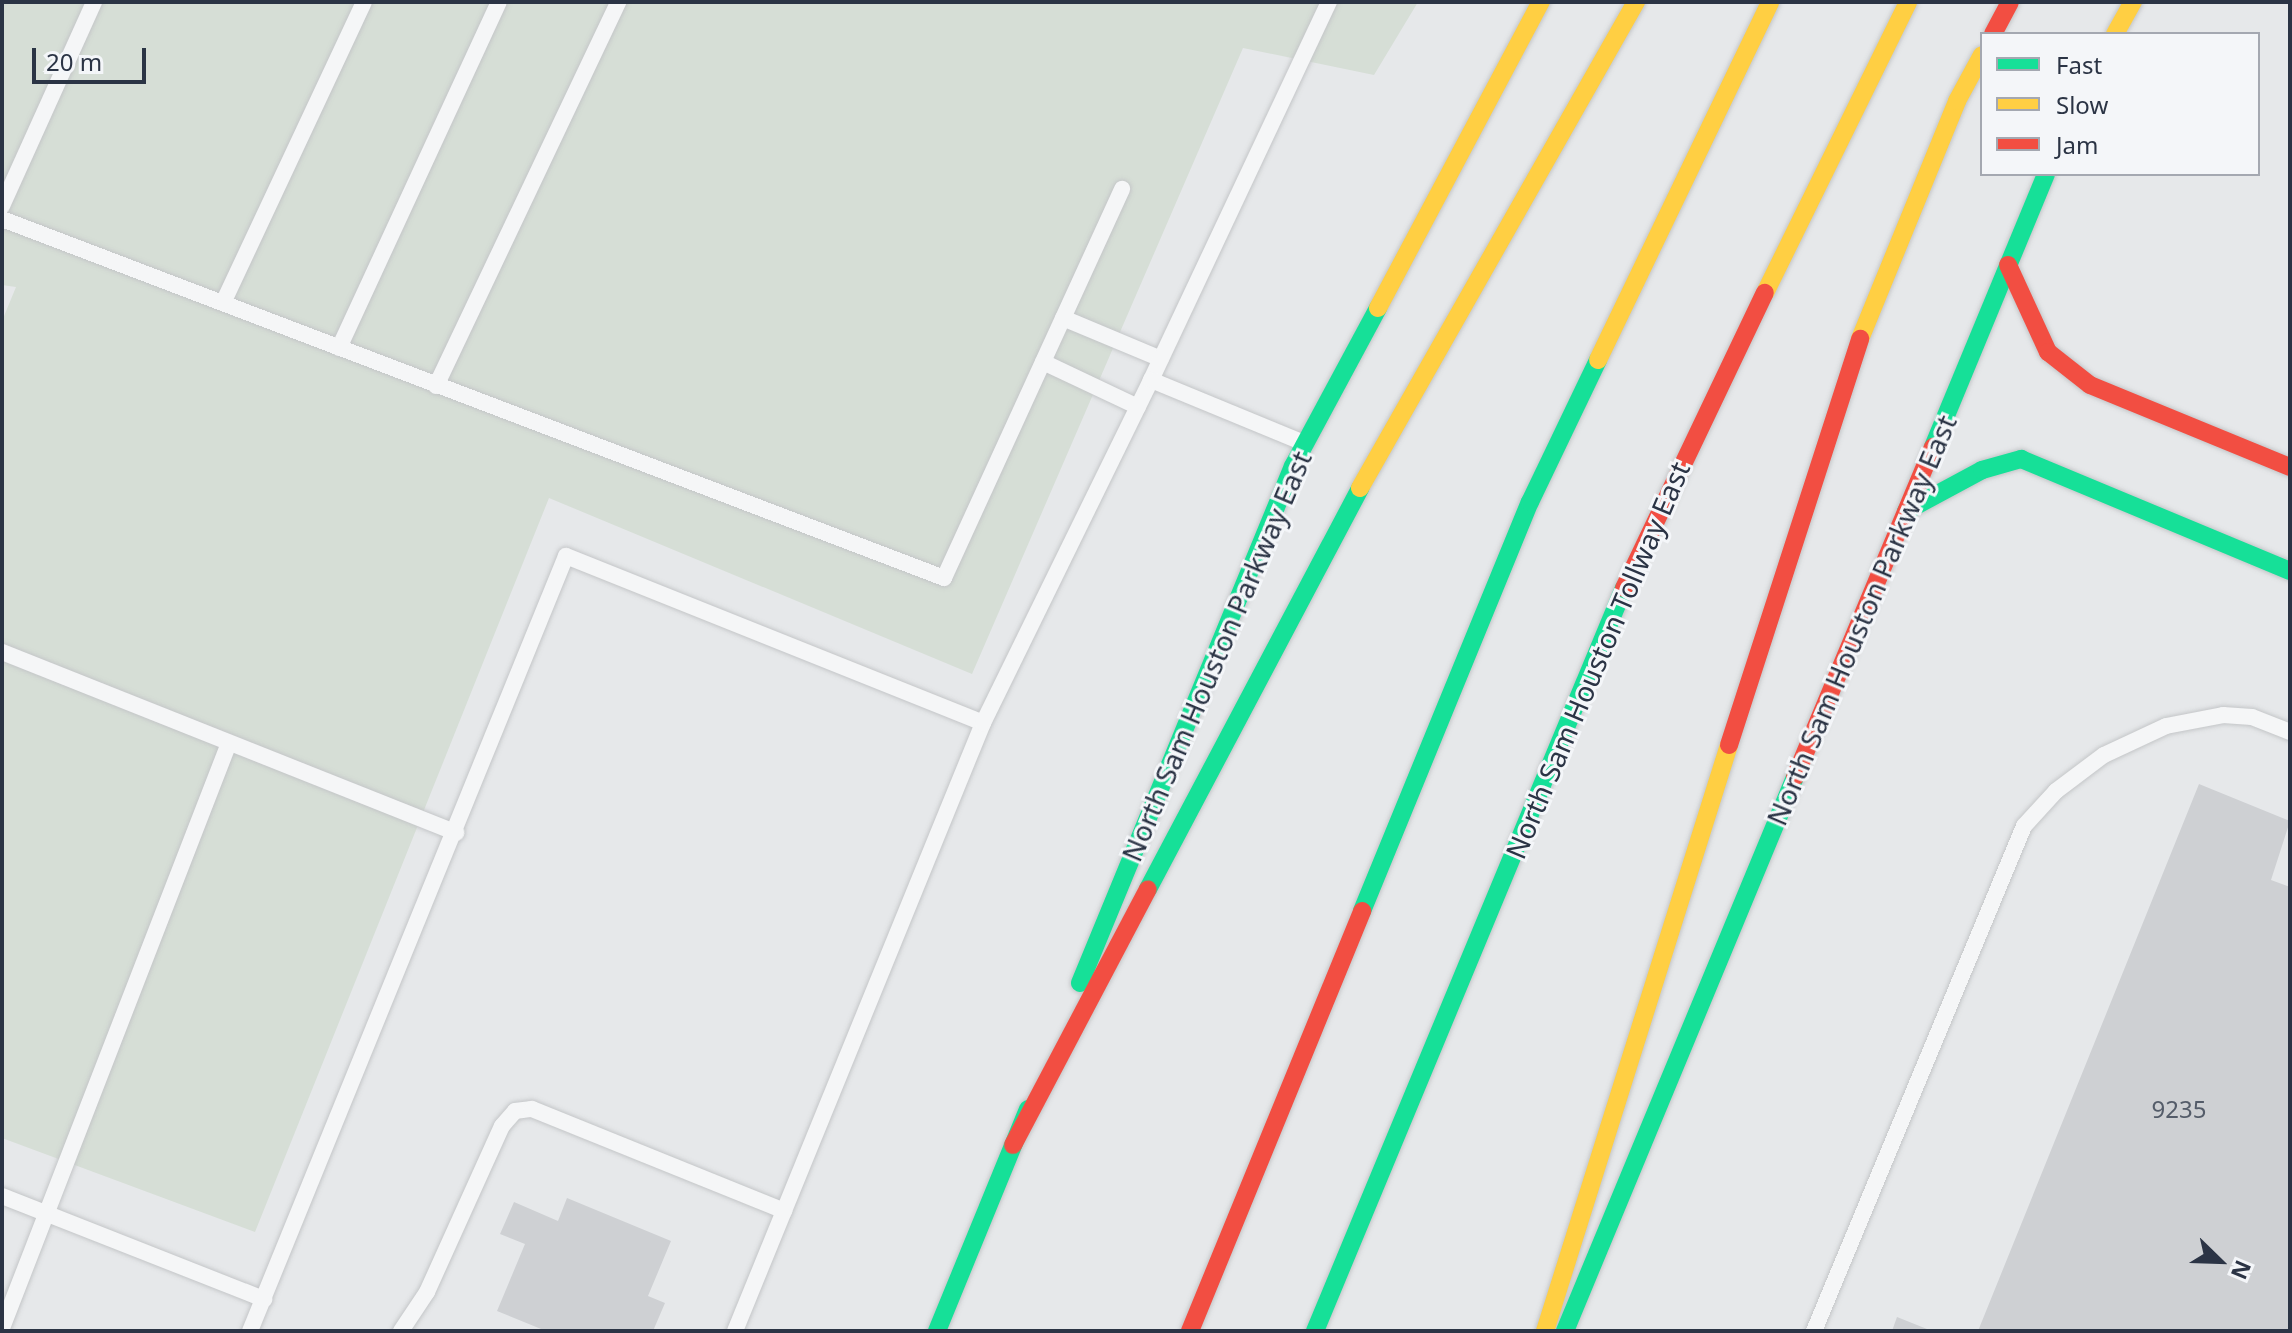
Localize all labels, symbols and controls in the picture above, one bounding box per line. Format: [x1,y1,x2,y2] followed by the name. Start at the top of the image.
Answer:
[36,32,150,82] scale bar
[1980,32,2260,176] legend
[46,45,102,78] text: 20 m
[2056,48,2102,81] text: Fast
[2056,88,2108,121] text: Slow
[2056,128,2098,161] text: Jam
[1759,410,1963,830] street label: North Sam Houston Parkway East
[1114,446,1318,866] street label: North Sam Houston Parkway East
[1498,456,1696,864] street label: North Sam Houston Tollway East
[2152,1095,2206,1123] house number: 9235
[2180,1221,2260,1301] north arrow
[2225,1256,2259,1284] text: N

